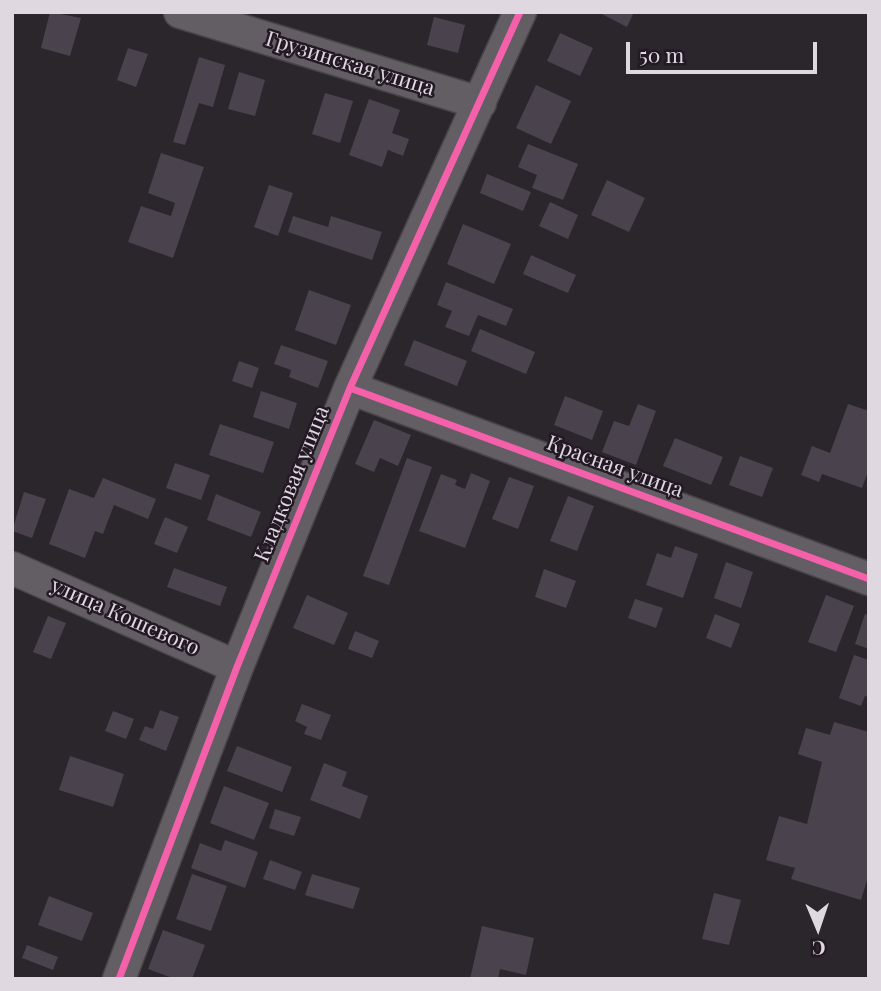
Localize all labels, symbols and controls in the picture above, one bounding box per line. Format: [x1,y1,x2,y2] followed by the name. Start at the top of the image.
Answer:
[263,26,437,102] street label: Грузинская улица
[629,28,820,72] scale bar
[639,40,684,68] text: 50 m
[249,402,335,566] street label: Кладковая улица
[543,431,687,503] street label: Красная улица
[47,573,203,661] street label: улица Кошевого
[783,893,853,963] north arrow
[812,936,826,962] text: С

